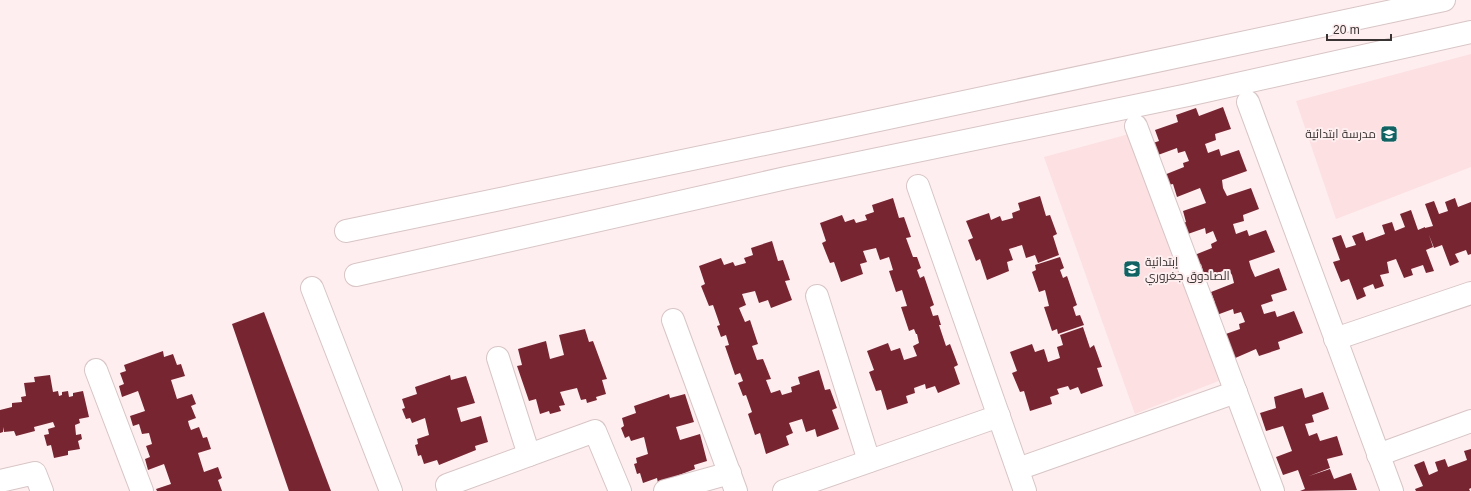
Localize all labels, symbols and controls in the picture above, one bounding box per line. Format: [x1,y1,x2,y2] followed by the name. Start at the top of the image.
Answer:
[1327,16,1391,42] scale bar
[1333,23,1360,37] text: 20 m
[1379,124,1399,144] school or university icon: مدرسة ابتدائية
[1305,127,1376,141] place label: مدرسة ابتدائية
[1145,255,1230,286] place label: إبتدائية الصادوق جغروري
[1122,259,1142,279] school or university icon: إبتدائية الصادوق جغروري

